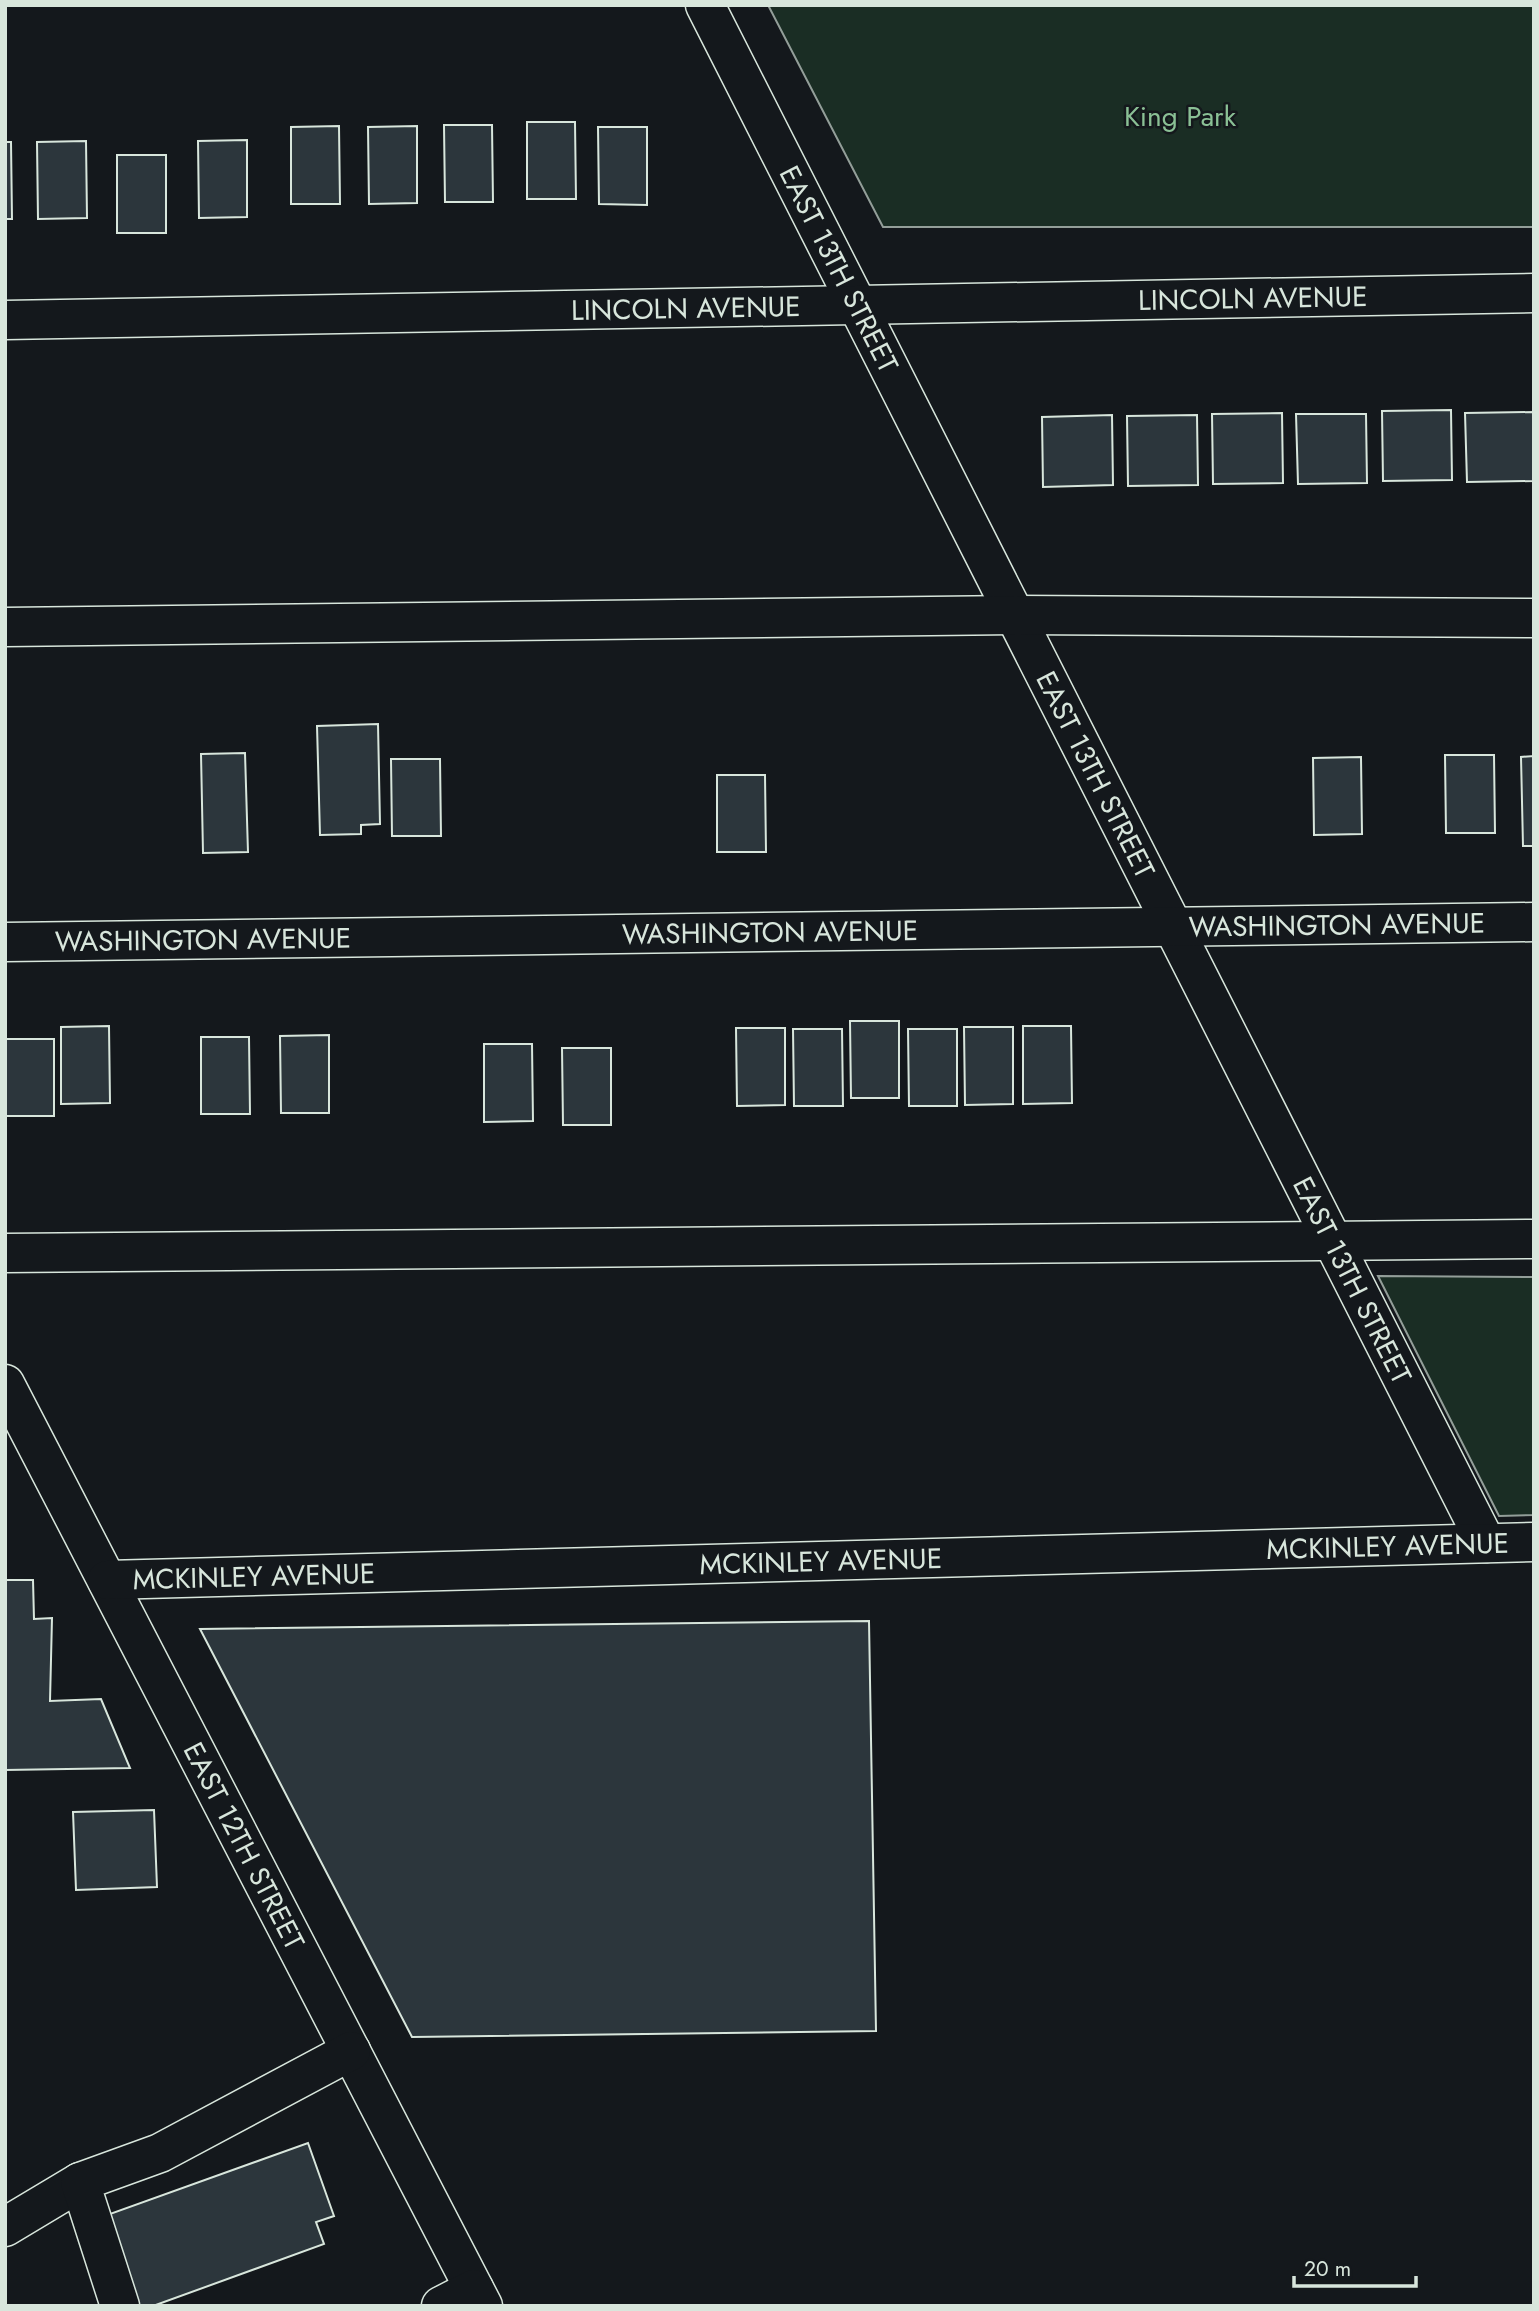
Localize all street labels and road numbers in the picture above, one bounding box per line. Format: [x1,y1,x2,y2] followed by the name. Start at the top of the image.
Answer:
[769,158,909,379] street label: EAST 13TH STREET
[1138,275,1368,320] street label: LINCOLN AVENUE
[571,285,801,330] street label: LINCOLN AVENUE
[1026,664,1165,885] street label: EAST 13TH STREET
[1188,902,1485,947] street label: WASHINGTON AVENUE
[622,910,918,954] street label: WASHINGTON AVENUE
[55,917,351,962] street label: WASHINGTON AVENUE
[1283,1169,1422,1391] street label: EAST 13TH STREET
[1266,1522,1509,1570] street label: MCKINLEY AVENUE
[699,1537,943,1585] street label: MCKINLEY AVENUE
[132,1552,376,1600] street label: MCKINLEY AVENUE
[174,1735,315,1957] street label: EAST 12TH STREET

